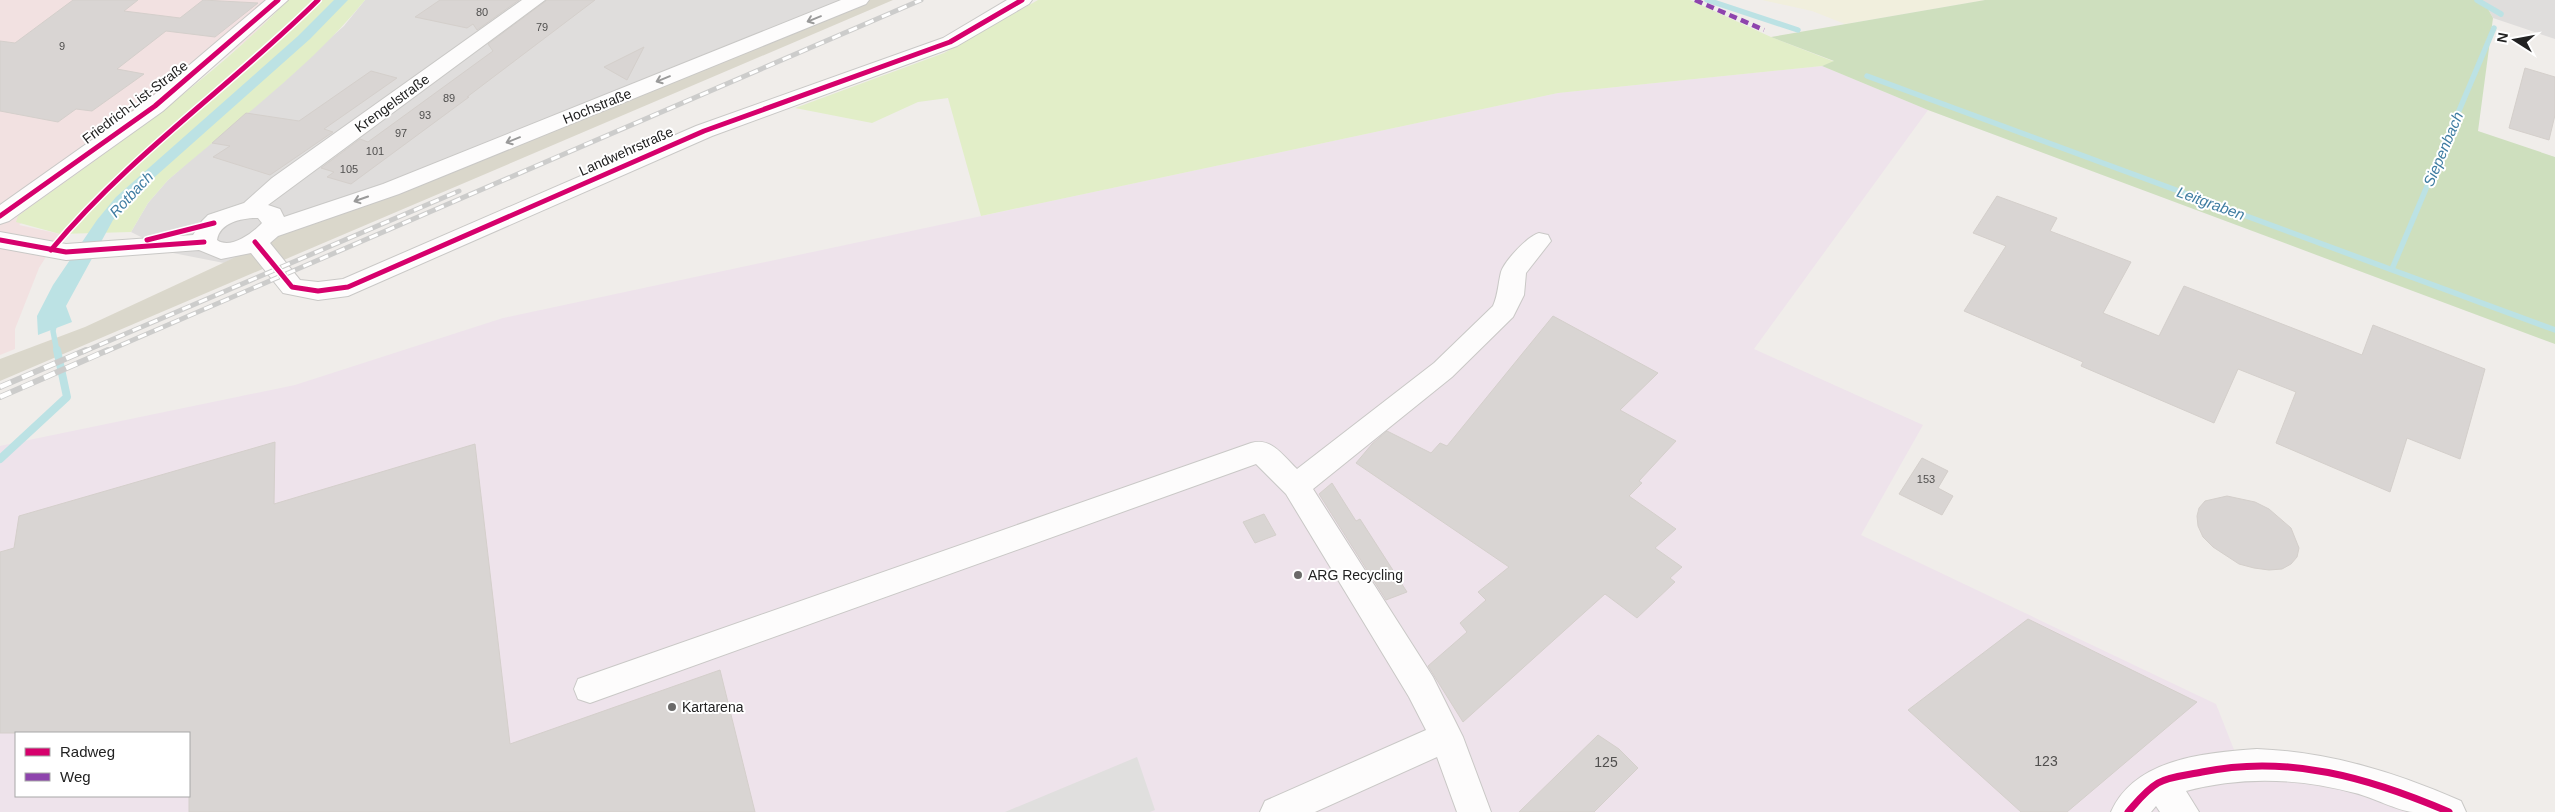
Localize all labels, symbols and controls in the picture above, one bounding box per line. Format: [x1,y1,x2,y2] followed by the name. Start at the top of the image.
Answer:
[476,6,488,18] house number: 80
[807,14,822,24] one-way arrow
[2490,15,2540,65] north arrow
[536,21,548,33] house number: 79
[2493,31,2511,44] text: N
[59,40,65,52] house number: 9
[79,57,191,147] street label: Friedrich-List-Straße
[352,71,432,135] street label: Krengelstraße
[656,76,671,85] one-way arrow
[560,85,634,127] street label: Hochstraße
[443,92,455,104] house number: 89
[419,109,431,121] house number: 93
[2420,109,2466,189] water label: Siepenbach
[577,123,676,179] street label: Landwehrstraße
[395,127,407,139] house number: 97
[506,136,521,145] one-way arrow
[366,145,384,157] house number: 101
[340,163,358,175] house number: 105
[106,168,156,220] water label: Rotbach
[2175,183,2247,223] water label: Leitgraben
[354,195,370,204] one-way arrow
[1917,473,1935,485] house number: 153
[1308,567,1403,583] place label: ARG Recycling
[1292,569,1304,581] marker: ARG Recycling
[682,699,744,715] place label: Kartarena
[666,701,678,713] marker: Kartarena
[15,732,190,797] legend
[60,743,115,760] text: Radweg
[2034,753,2058,769] house number: 123
[1594,754,1618,770] house number: 125
[60,768,91,785] text: Weg

